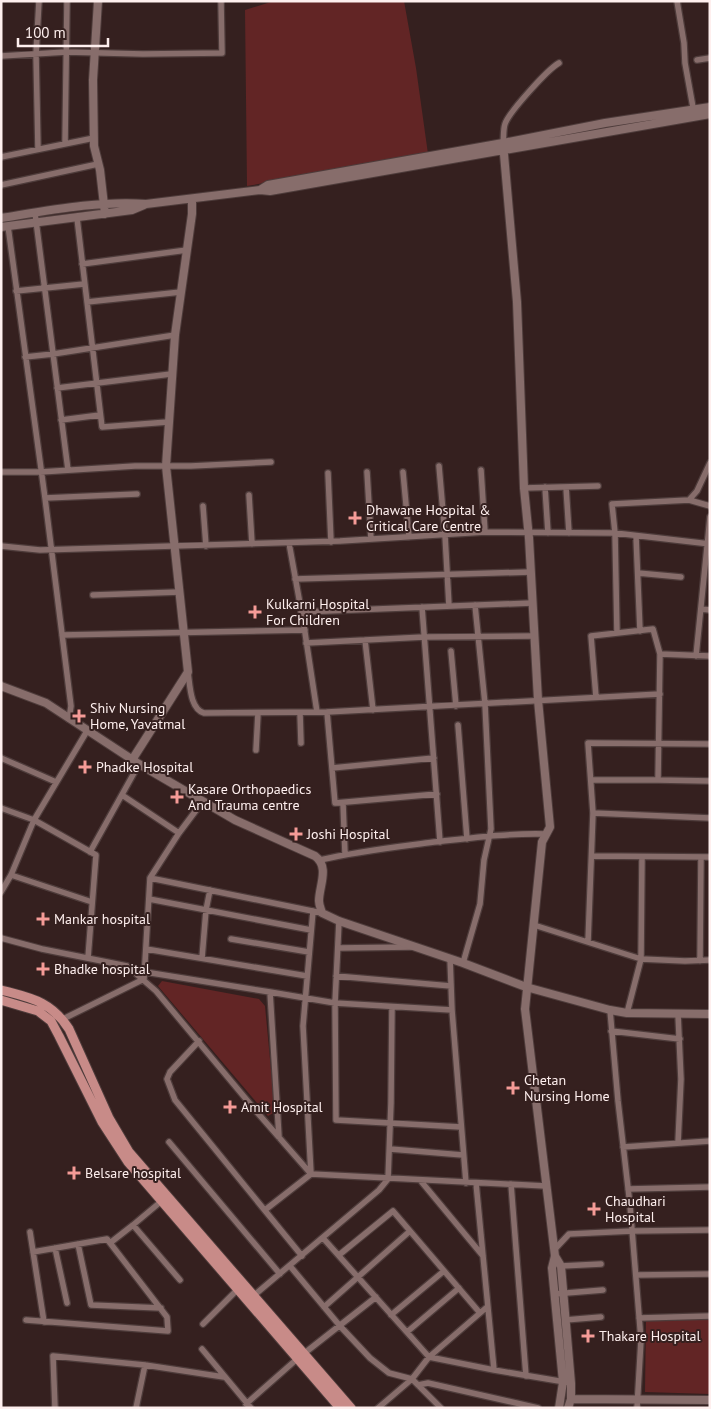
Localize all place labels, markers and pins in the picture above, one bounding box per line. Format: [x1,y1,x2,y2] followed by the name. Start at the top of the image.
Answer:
[366,501,491,535] place label: Dhawane Hospital & Critical Care Centre
[348,511,362,525] marker: Dhawane Hospital & Critical Care Centre
[266,595,369,629] place label: Kulkarni Hospital For Children
[248,605,262,619] marker: Kulkarni Hospital For Children
[90,699,185,733] place label: Shiv Nursing Home, Yavatmal
[72,709,86,723] marker: Shiv Nursing Home, Yavatmal
[96,758,193,776] place label: Phadke Hospital
[78,760,92,774] marker: Phadke Hospital
[188,780,311,814] place label: Kasare Orthopaedics And Trauma centre
[170,790,184,804] marker: Kasare Orthopaedics And Trauma centre
[306,825,390,843] place label: Joshi Hospital
[289,827,303,841] marker: Joshi Hospital
[54,910,150,928] place label: Mankar hospital
[36,912,50,926] marker: Mankar hospital
[54,960,150,978] place label: Bhadke hospital
[36,962,50,976] marker: Bhadke hospital
[524,1071,610,1105] place label: Chetan Nursing Home
[506,1081,520,1095] marker: Chetan Nursing Home
[241,1098,323,1116] place label: Amit Hospital
[223,1100,237,1114] marker: Amit Hospital
[85,1164,181,1182] place label: Belsare hospital
[67,1166,81,1180] marker: Belsare hospital
[605,1192,666,1226] place label: Chaudhari Hospital
[587,1202,601,1216] marker: Chaudhari Hospital
[599,1327,701,1345] place label: Thakare Hospital
[581,1329,595,1343] marker: Thakare Hospital

